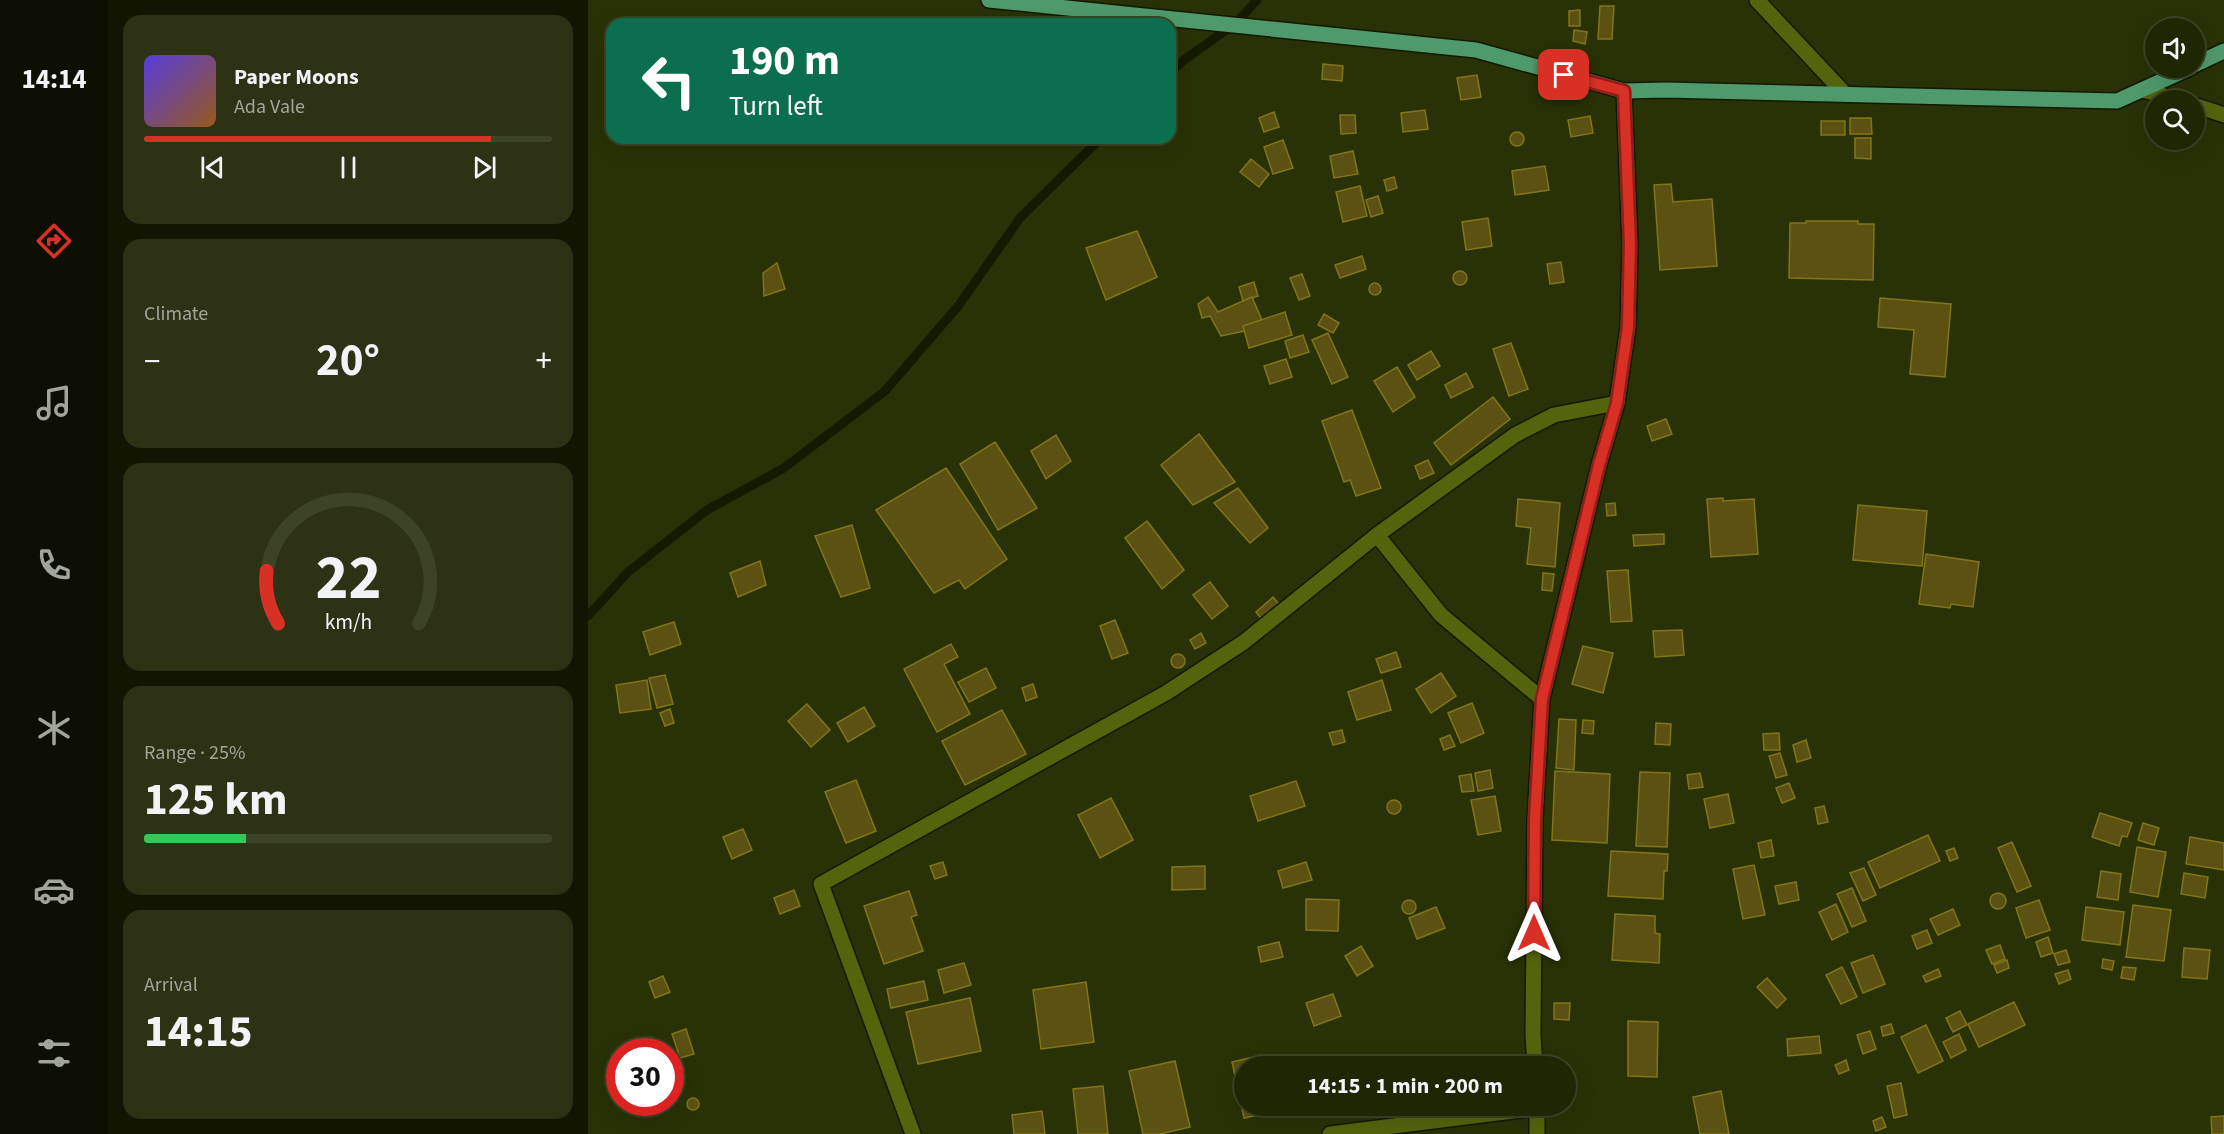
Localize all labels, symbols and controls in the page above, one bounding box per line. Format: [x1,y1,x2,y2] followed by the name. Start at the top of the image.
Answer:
[2145,18,2205,150] map controls
[2145,18,2205,78] button: sound
[729,31,840,91] text: 190 m
[630,42,708,120] icon: left
[1538,49,1589,100] pin
[1547,58,1580,91] icon: arrive
[21,60,87,99] text: 14:14
[234,61,359,93] text: Paper Moons
[729,87,823,126] text: Turn left
[2145,90,2205,150] button: search
[234,93,305,121] text: Ada Vale
[196,151,229,184] icon: previous
[332,151,365,184] icon: pause
[468,151,501,184] icon: next
[33,220,75,262] icon: directions
[144,300,208,328] text: Climate
[316,329,380,393] text: 20°
[144,338,160,385] text: −
[536,338,552,385] text: +
[33,382,75,424] icon: music
[315,534,381,623] text: 22
[33,544,75,586] icon: phone
[324,607,372,638] text: km/h
[33,707,75,749] icon: climate
[144,739,245,767] text: Range · 25%
[144,768,288,832] text: 125 km
[33,869,75,911] icon: car
[1502,901,1566,965] position arrow
[144,971,198,999] text: Arrival
[144,1000,253,1064] text: 14:15
[33,1032,75,1074] icon: filters
[606,1038,684,1116] speed limit sign: 30
[1307,1070,1503,1102] text: 14:15 · 1 min · 200 m

